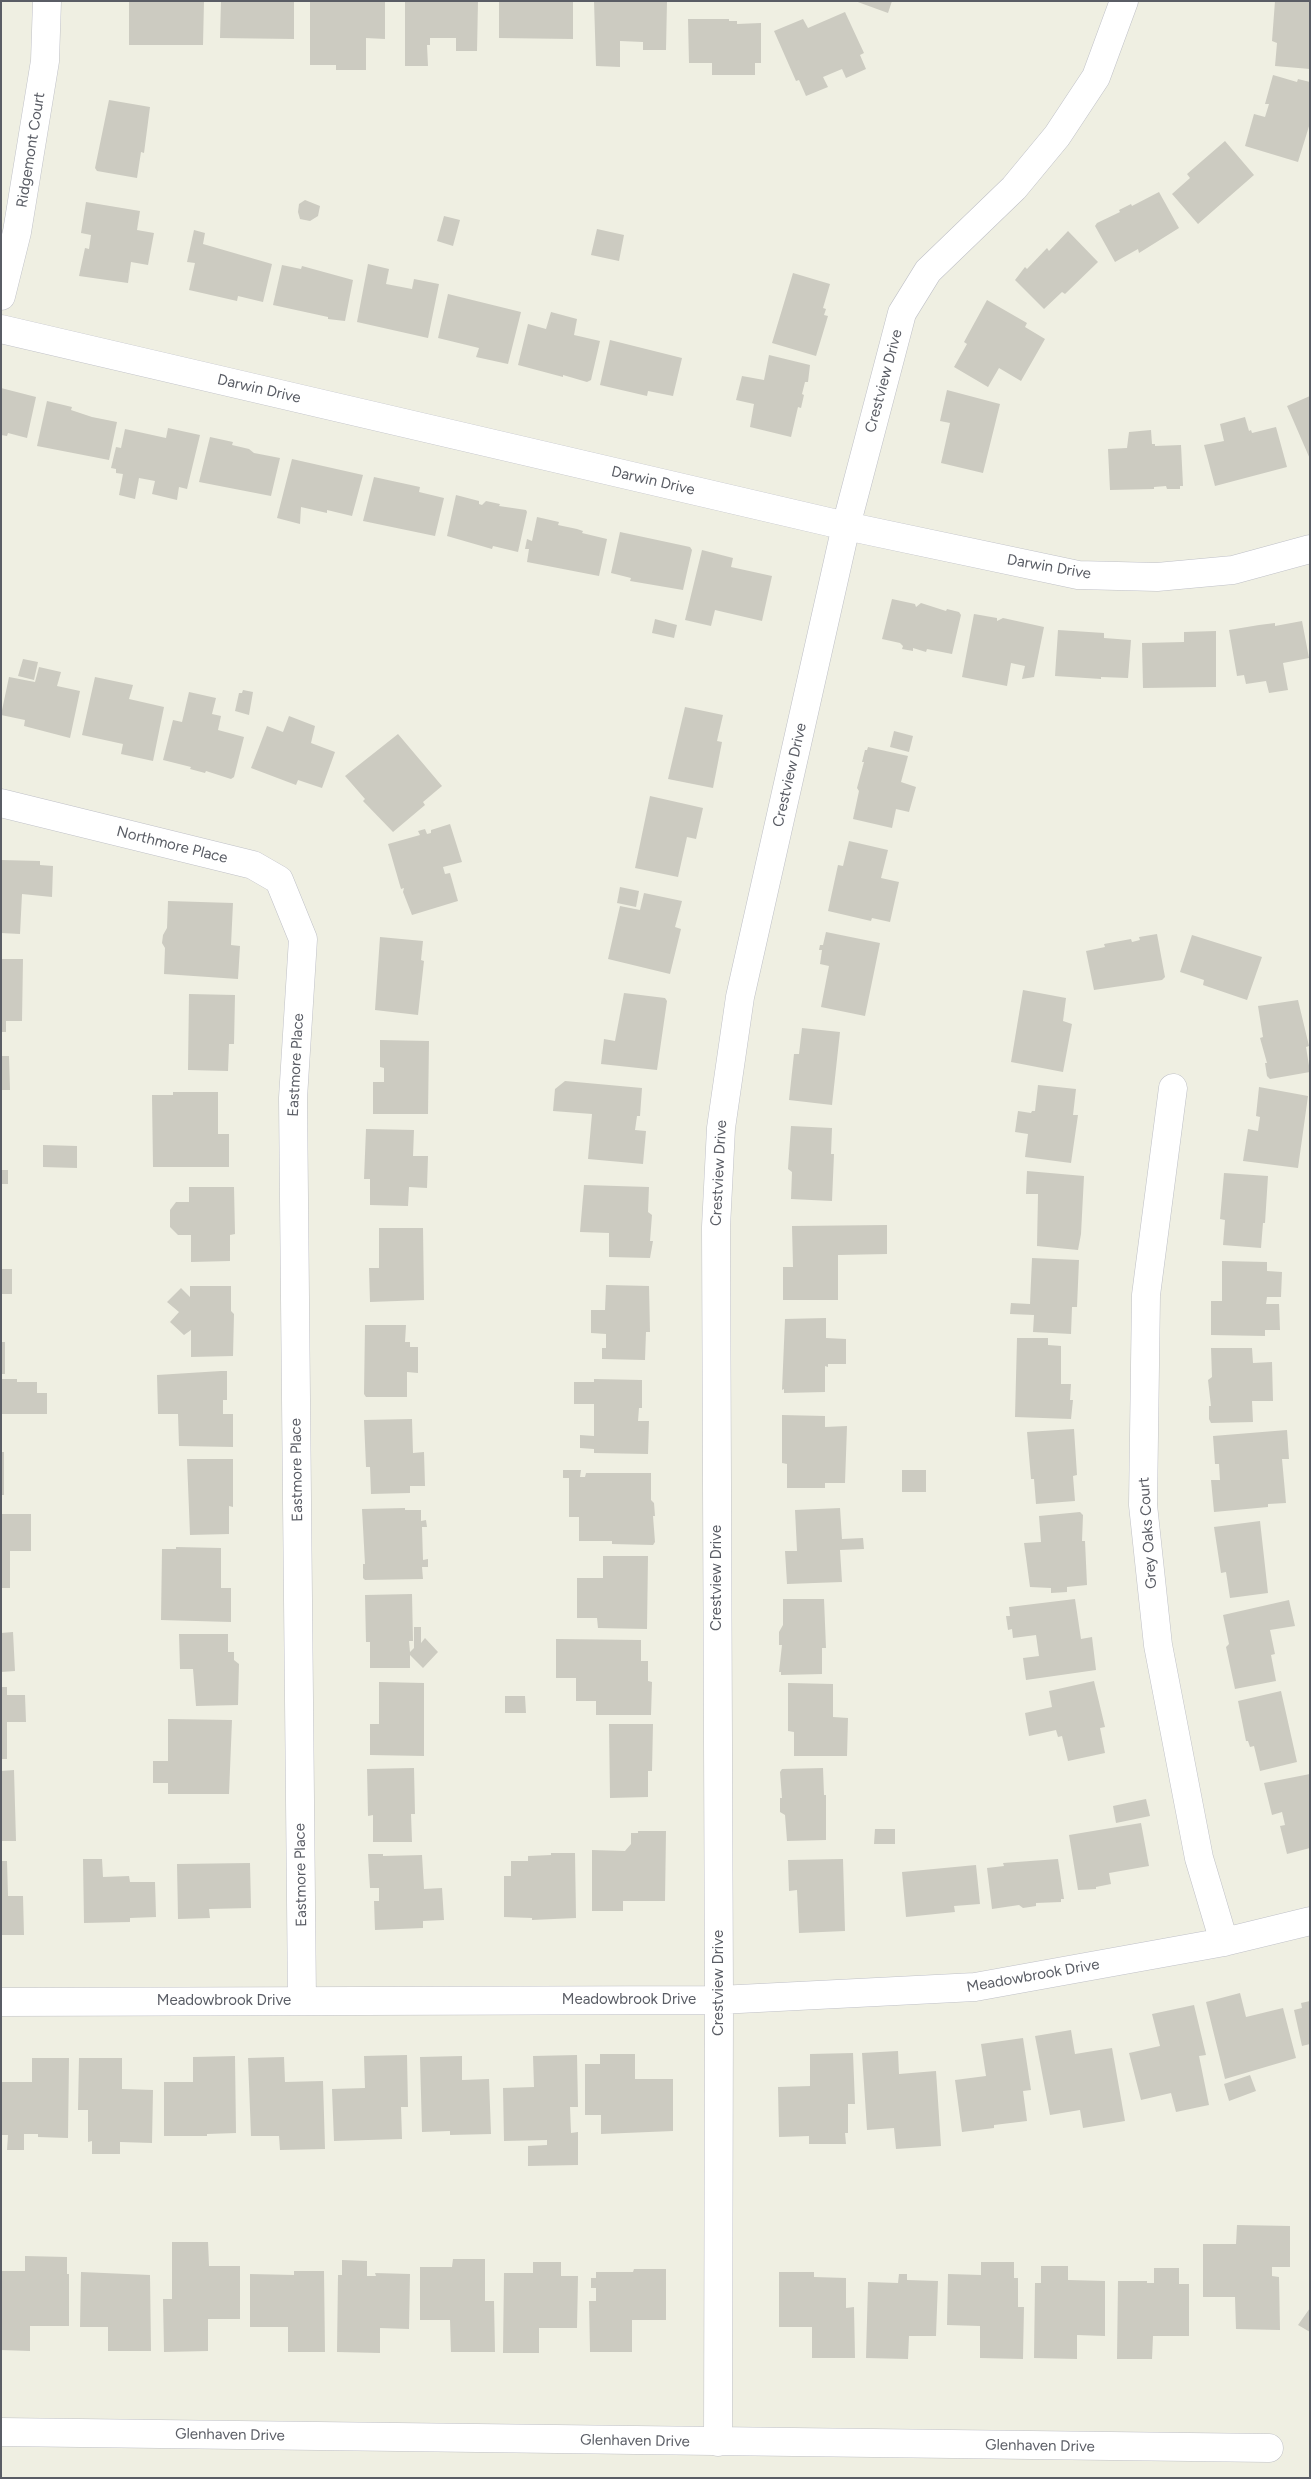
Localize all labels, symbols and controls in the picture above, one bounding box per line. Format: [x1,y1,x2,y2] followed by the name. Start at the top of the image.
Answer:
[13,91,49,209] street label: Ridgemont Court
[862,327,906,435] street label: Crestview Drive
[216,371,302,407] street label: Darwin Drive
[610,463,696,499] street label: Darwin Drive
[1006,551,1092,583] street label: Darwin Drive
[769,721,811,829] street label: Crestview Drive
[115,823,229,867] street label: Northmore Place
[284,1013,308,1117] street label: Eastmore Place
[707,1120,731,1226] street label: Crestview Drive
[287,1418,307,1522] street label: Eastmore Place
[1135,1477,1161,1589] street label: Grey Oaks Court
[708,1525,726,1631] street label: Crestview Drive
[291,1823,311,1927] street label: Eastmore Place
[710,1930,728,2036] street label: Crestview Drive
[965,1955,1101,1997] street label: Meadowbrook Drive
[562,1991,696,2009] street label: Meadowbrook Drive
[157,1992,291,2010] street label: Meadowbrook Drive
[175,2425,285,2445] street label: Glenhaven Drive
[580,2431,690,2451] street label: Glenhaven Drive
[985,2436,1095,2456] street label: Glenhaven Drive

